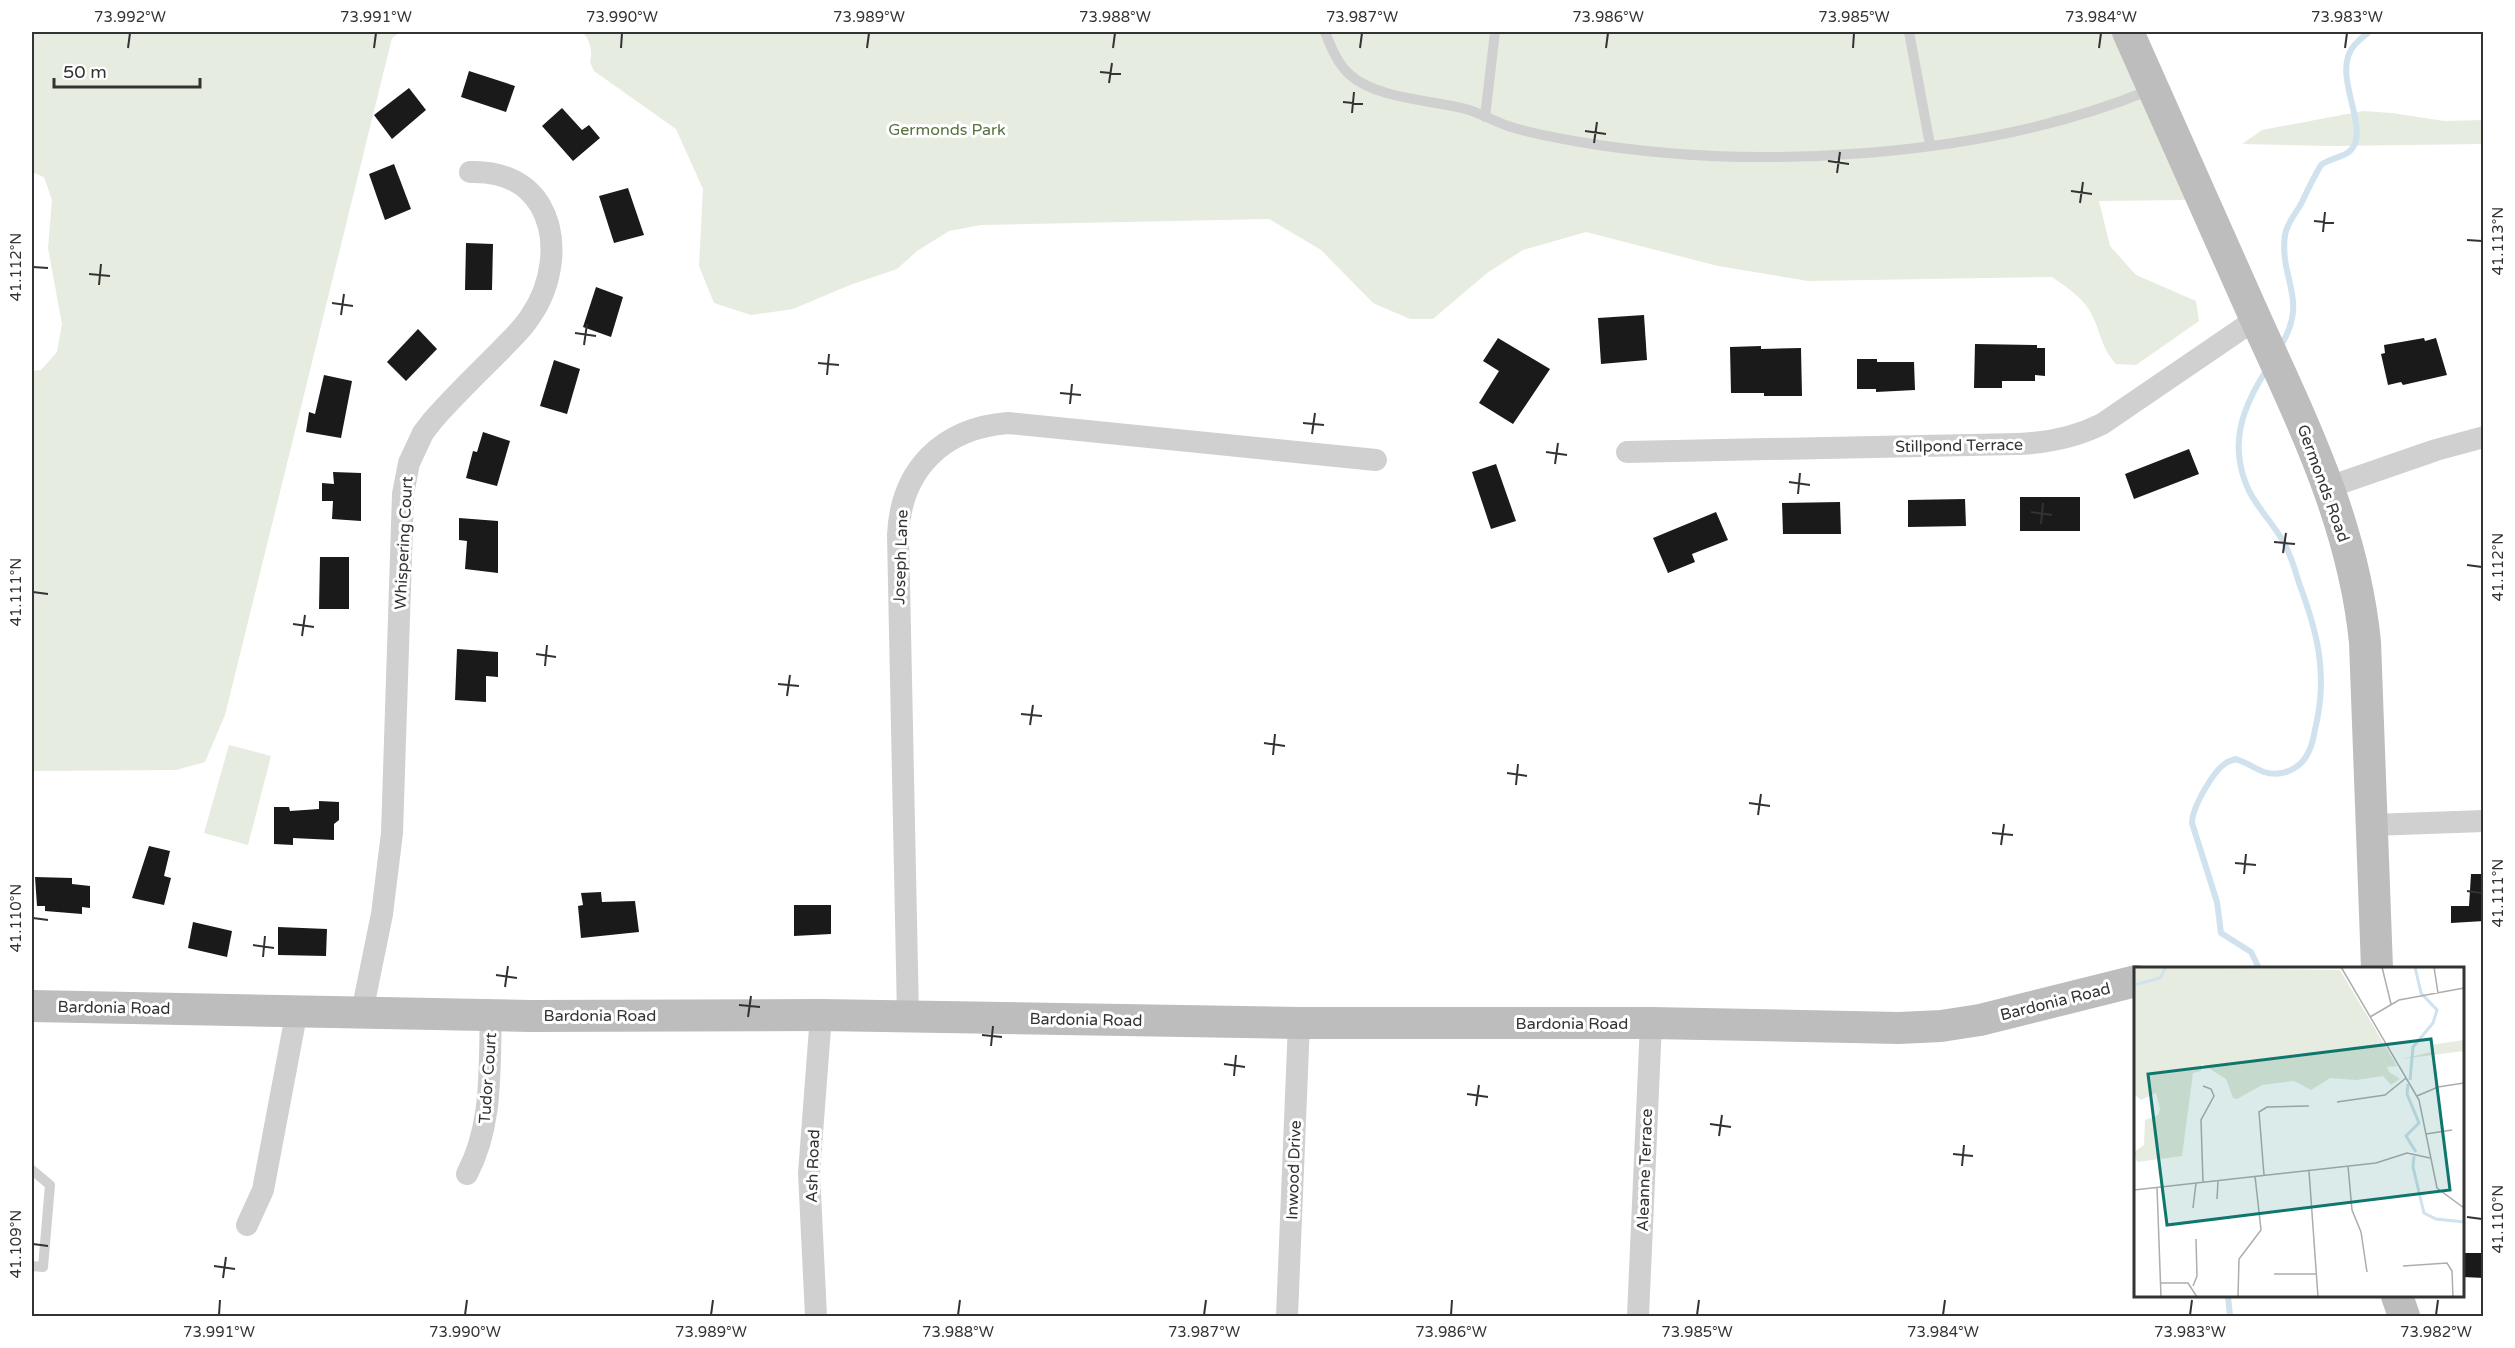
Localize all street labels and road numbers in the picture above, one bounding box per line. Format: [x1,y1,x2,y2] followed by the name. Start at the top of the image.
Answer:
[2293,422,2354,545] street label: Germonds Road
[1895,435,2023,457] street label: Stillpond Terrace
[391,476,417,610] street label: Whispering Court
[889,509,913,605] street label: Joseph Lane
[1998,979,2112,1025] street label: Bardonia Road
[57,997,171,1019] street label: Bardonia Road
[544,1006,656,1026] street label: Bardonia Road
[1029,1009,1143,1031] street label: Bardonia Road
[1516,1014,1628,1034] street label: Bardonia Road
[475,1032,501,1124] street label: Tudor Court
[1633,1108,1657,1232] street label: Aleanne Terrace
[1282,1120,1306,1220] street label: Inwood Drive
[802,1129,824,1203] street label: Ash Road

